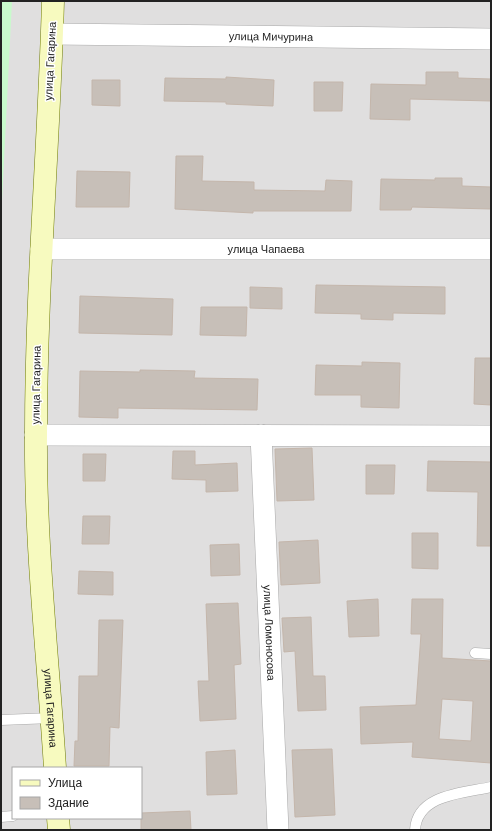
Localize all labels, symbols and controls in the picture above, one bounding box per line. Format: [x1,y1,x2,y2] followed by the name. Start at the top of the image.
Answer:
[41,20,59,101] street label: улица Гагарина
[229,29,314,44] street label: улица Мичурина
[228,242,305,256] street label: улица Чапаева
[28,345,44,425] street label: улица Гагарина
[260,585,279,682] street label: улица Ломоносова
[41,668,61,749] street label: улица Гагарина
[12,767,142,819] legend
[48,775,82,791] text: Улица
[48,795,89,811] text: Здание

